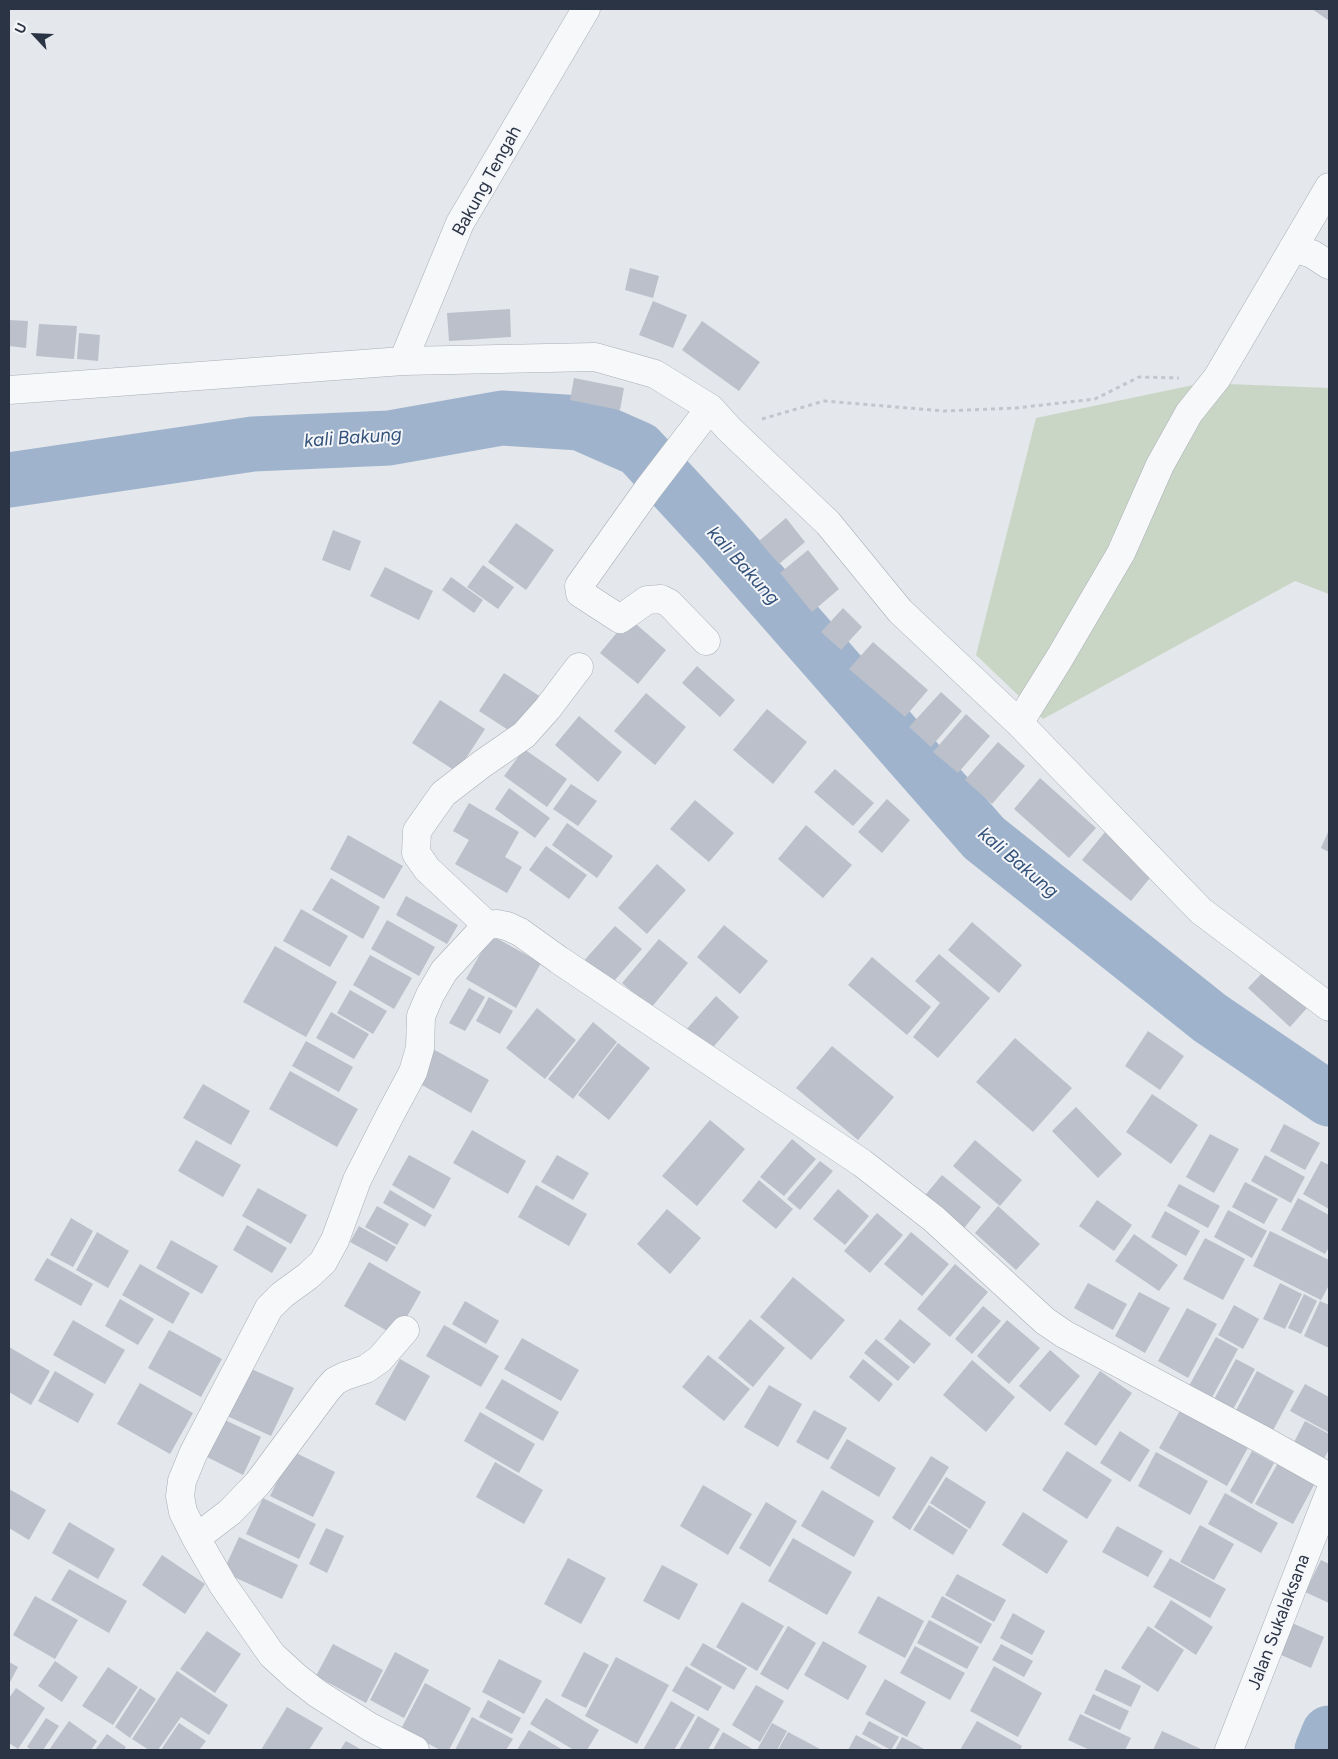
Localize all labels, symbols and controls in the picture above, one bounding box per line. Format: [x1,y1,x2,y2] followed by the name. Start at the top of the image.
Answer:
[10,10,60,60] north arrow
[11,20,31,37] text: U
[448,122,526,240] street label: Bakung Tengah
[303,423,403,453] water label: kali Bakung
[702,522,784,610] water label: kali Bakung
[973,823,1063,903] water label: kali Bakung
[1243,1551,1315,1693] street label: Jalan Sukalaksana

